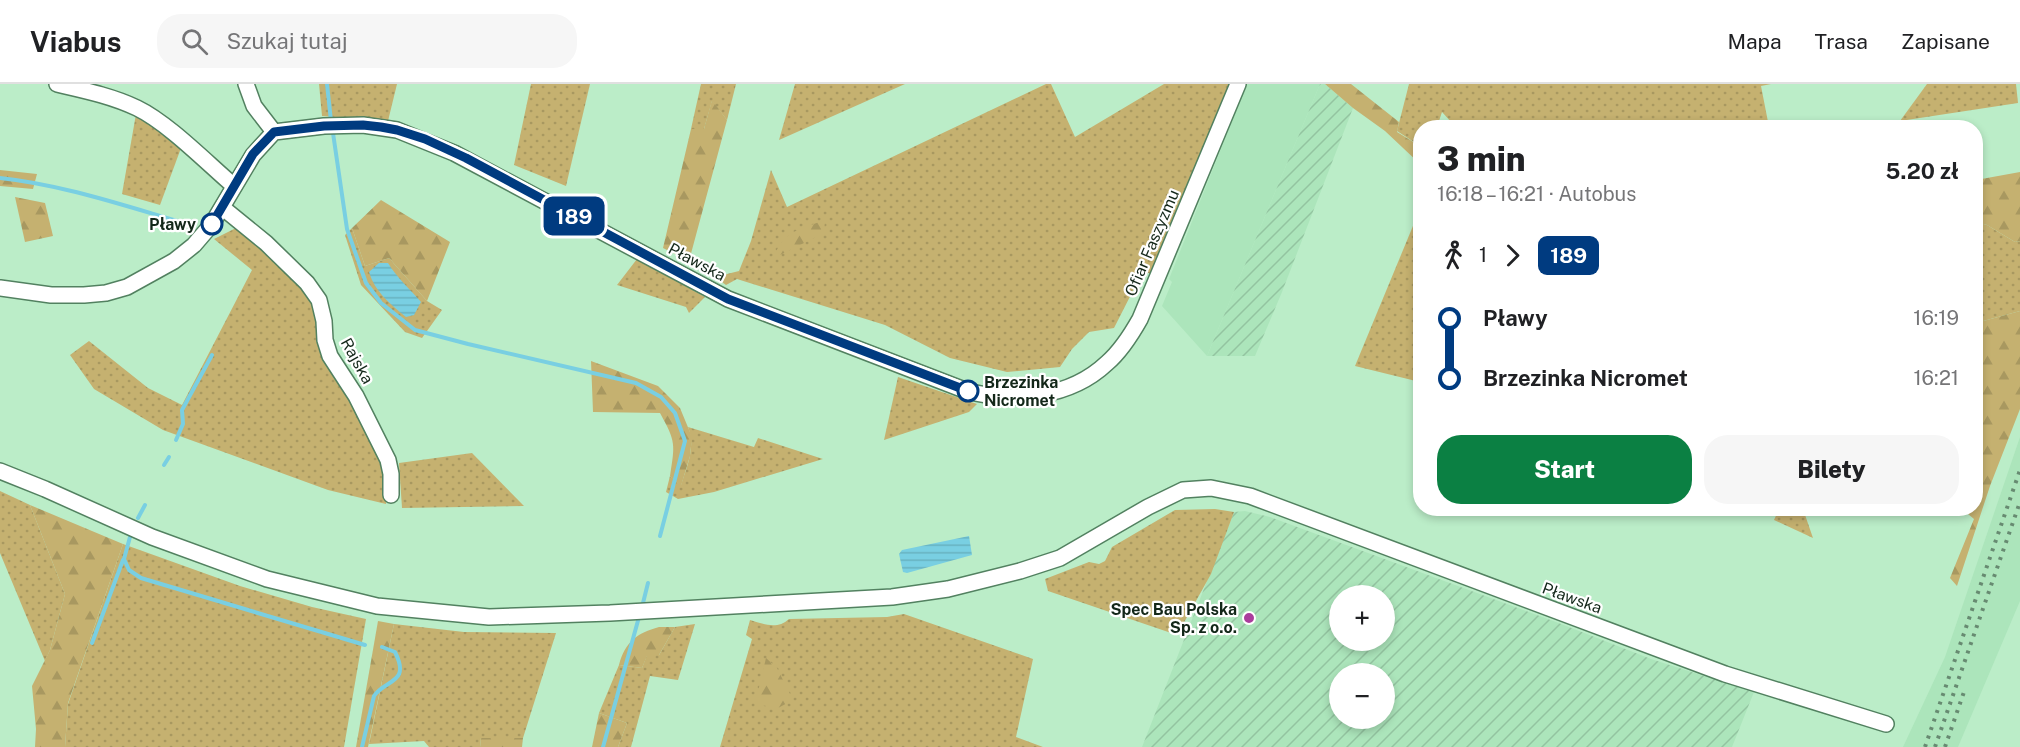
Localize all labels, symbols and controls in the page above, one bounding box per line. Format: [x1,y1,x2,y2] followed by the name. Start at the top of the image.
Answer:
[157,14,577,68] search box
[30,25,121,58] text: Viabus
[178,25,211,58] icon: search
[226,28,347,54] text: Szukaj tutaj
[1727,29,1782,54] text: Mapa
[1815,29,1868,54] text: Trasa
[1901,29,1990,54] text: Zapisane
[1437,140,1526,178] text: 3 min
[1886,158,1959,184] text: 5.20 zł
[1437,182,1636,206] text: 16:18 – 16:21 · Autobus
[1121,187,1183,299] street label: Ofiar Faszyzmu
[540,196,608,236] line badge: 189
[556,204,592,229] text: 189
[201,213,223,235] marker: Pławy
[149,215,196,234] place label: Pławy
[665,239,729,285] street label: Pławska
[1437,239,1470,272] icon: walk
[1496,239,1529,272] icon: forward
[1479,243,1487,267] text: 1
[1550,243,1587,268] text: 189
[1483,305,1548,331] text: Pławy
[1913,306,1959,330] text: 16:19
[337,335,377,387] street label: Rajska
[1483,365,1688,391] text: Brzezinka Nicromet
[1913,366,1959,390] text: 16:21
[984,373,1058,410] place label: Brzezinka Nicromet
[957,380,979,402] marker: Brzezinka Nicromet
[1437,435,1692,504] button: Start
[1704,435,1959,504] button: Bilety
[1540,578,1604,618] street label: Pławska
[1329,585,1395,729] map controls
[1329,585,1395,651] button: +
[1111,600,1237,637] place label: Spec Bau Polska Sp. z o.o.
[1242,611,1256,625] marker: Spec Bau Polska Sp. z o.o.
[1329,663,1395,729] button: −

